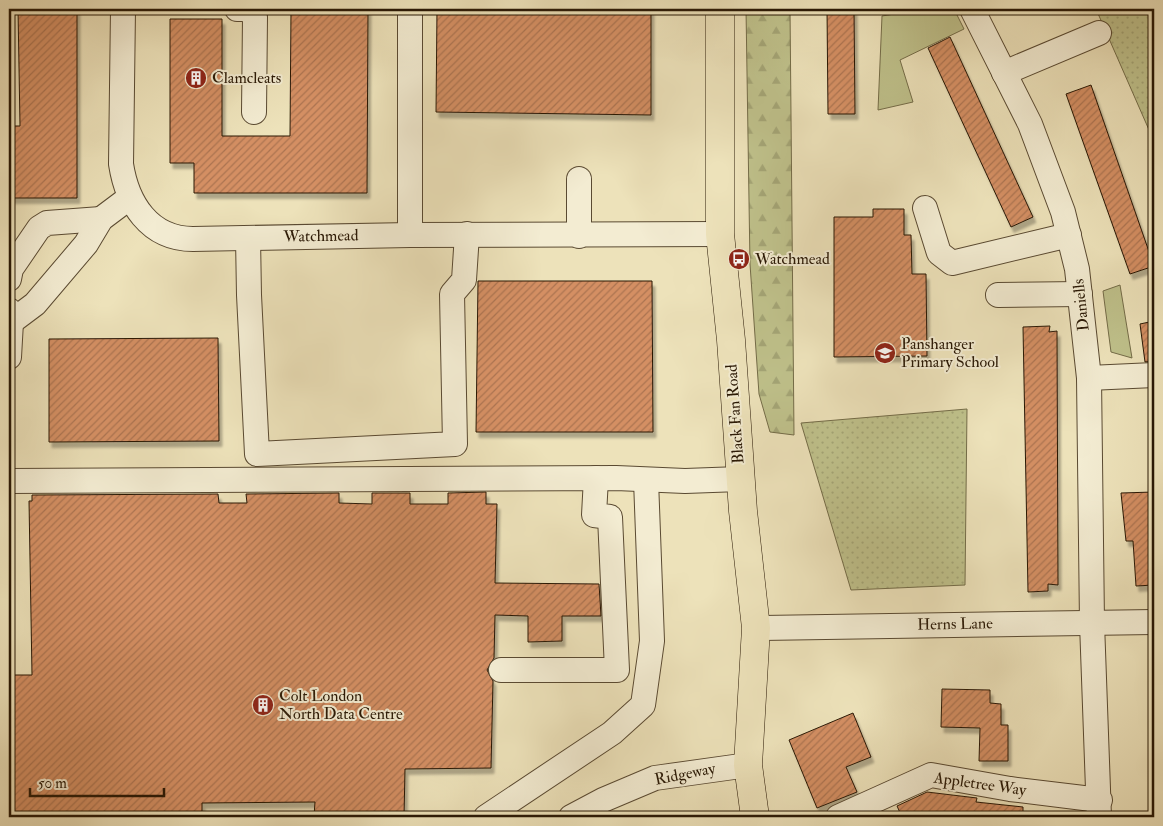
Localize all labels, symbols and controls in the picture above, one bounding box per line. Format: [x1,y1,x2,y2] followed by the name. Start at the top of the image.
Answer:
[184,66,208,90] building icon: Clamcleats
[212,68,281,88] place label: Clamcleats
[282,225,359,247] street label: Watchmead
[727,247,751,271] bus stop icon: Watchmead
[754,249,830,269] place label: Watchmead
[1068,278,1094,332] street label: Daniells
[901,334,999,372] place label: Panshanger Primary School
[873,341,897,365] school or university icon: Panshanger Primary School
[722,363,748,464] street label: Black Fan Road
[917,613,993,635] street label: Herns Lane
[279,686,403,724] place label: Colt London North Data Centre
[251,693,275,717] building icon: Colt London North Data Centre
[653,758,718,790] street label: Ridgeway
[30,766,164,798] scale bar
[931,767,1028,802] street label: Appletree Way
[38,774,67,793] text: 50 m

